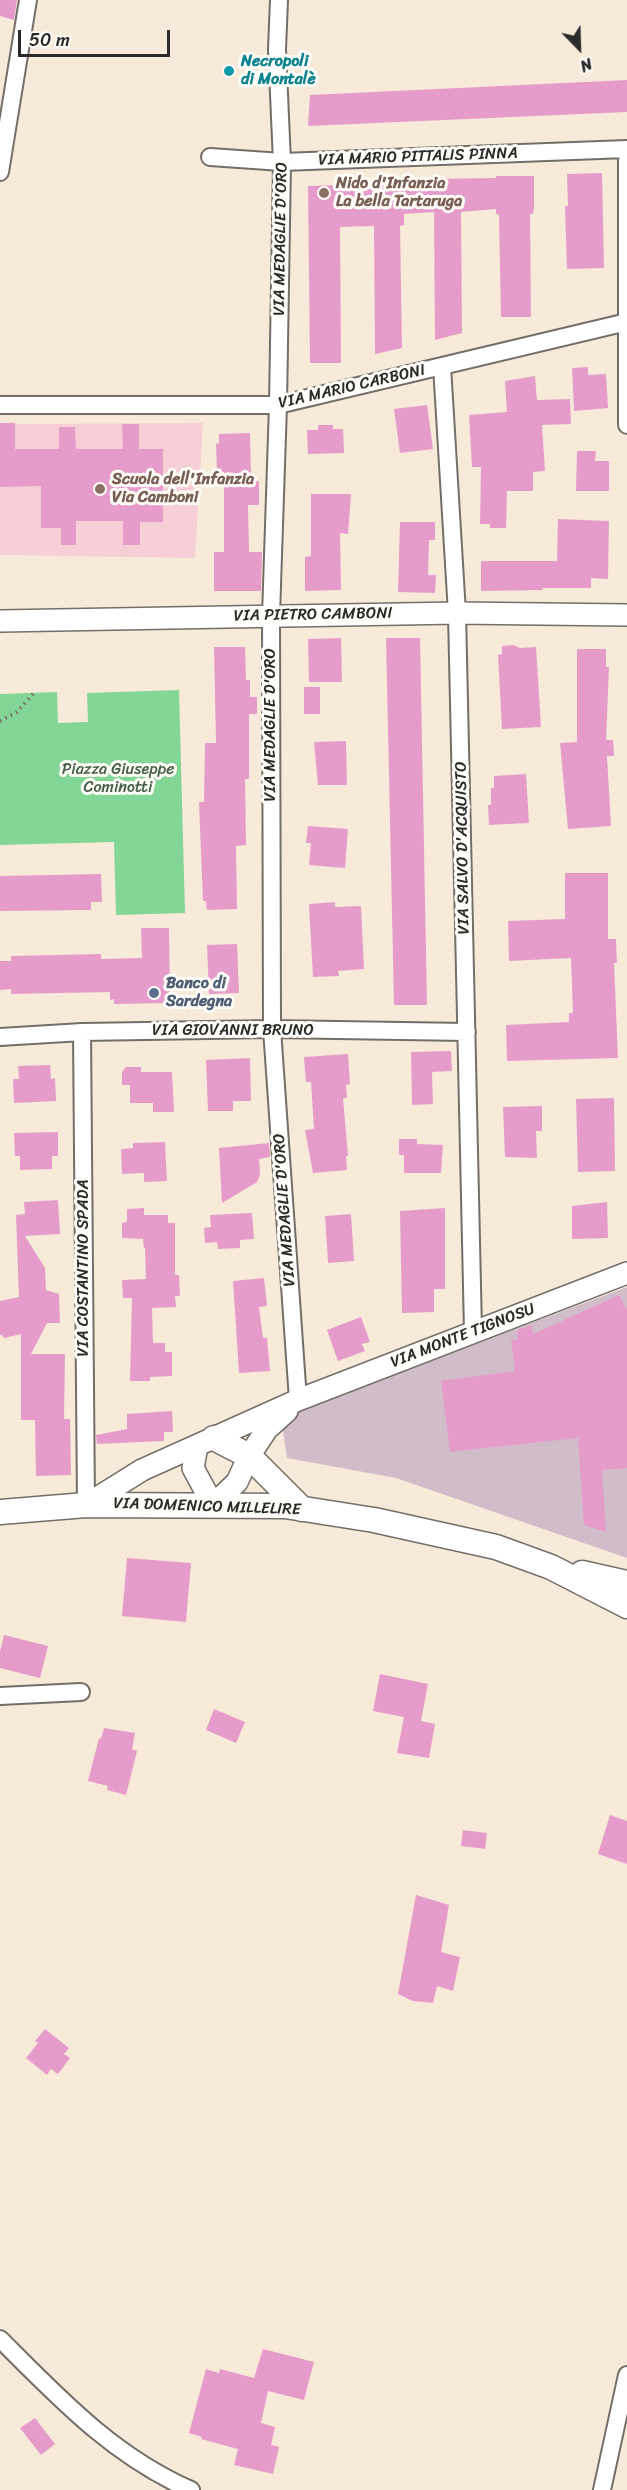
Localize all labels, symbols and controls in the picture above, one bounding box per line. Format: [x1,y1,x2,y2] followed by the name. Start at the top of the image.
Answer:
[21,18,172,56] scale bar
[549,18,609,78] north arrow
[29,24,70,56] text: 50 m
[575,50,597,81] text: N
[241,52,316,90] place label: Necropoli di Montalè
[222,64,236,78] marker: Necropoli di Montalè
[318,144,518,170] street label: VIA MARIO PITTALIS PINNA
[270,162,292,316] street label: VIA MEDAGLIE D'ORO
[336,174,462,212] place label: Nido d'Infanzia La bella Tartaruga
[317,186,331,200] marker: Nido d'Infanzia La bella Tartaruga
[277,361,427,413] street label: VIA MARIO CARBONI
[112,470,254,508] place label: Scuola dell'Infanzia Via Camboni
[93,482,107,496] marker: Scuola dell'Infanzia Via Camboni
[234,604,392,626] street label: VIA PIETRO CAMBONI
[261,648,281,802] street label: VIA MEDAGLIE D'ORO
[62,760,174,798] park label: Piazza Giuseppe Cominotti
[452,761,474,935] street label: VIA SALVO D'ACQUISTO
[166,974,232,1012] place label: Banco di Sardegna
[147,986,161,1000] marker: Banco di Sardegna
[152,1021,314,1041] street label: VIA GIOVANNI BRUNO
[270,1133,300,1287] street label: VIA MEDAGLIE D'ORO
[74,1179,94,1357] street label: VIA COSTANTINO SPADA
[388,1300,538,1372] street label: VIA MONTE TIGNOSU
[113,1494,301,1520] street label: VIA DOMENICO MILLELIRE

